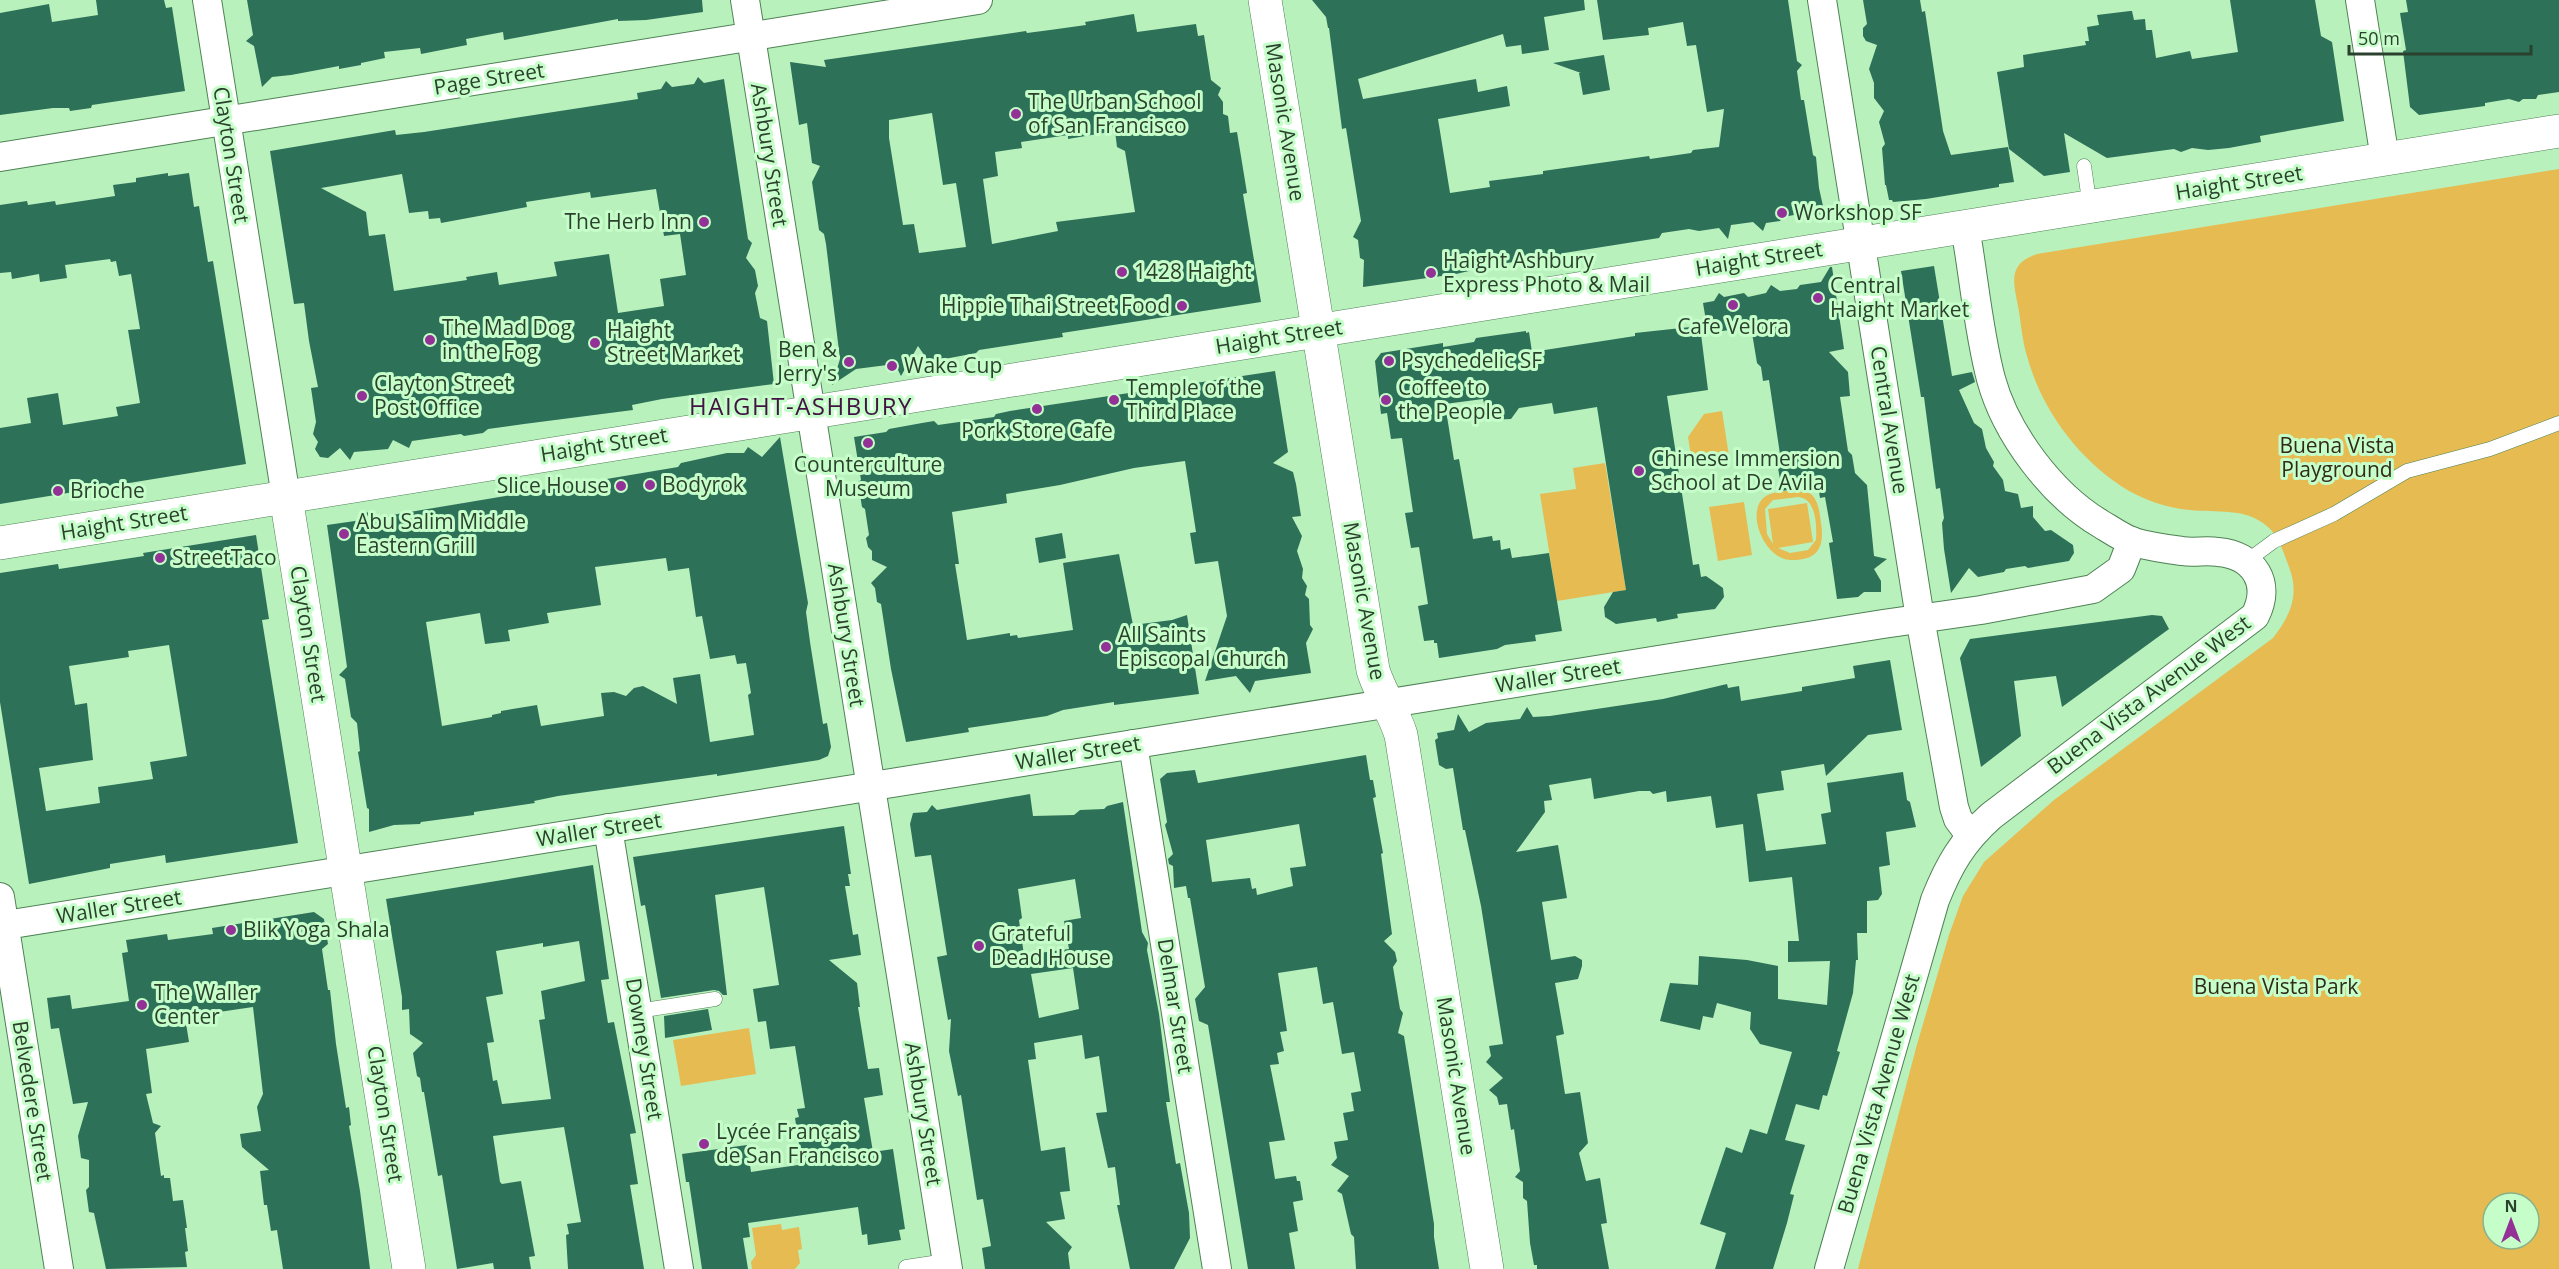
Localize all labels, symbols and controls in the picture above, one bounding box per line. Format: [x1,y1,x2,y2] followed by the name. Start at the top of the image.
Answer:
[2349,18,2530,56] scale bar
[2358,26,2400,50] text: 50 m
[1260,41,1312,203] street label: Masonic Avenue
[432,55,546,101] street label: Page Street
[745,81,795,229] street label: Ashbury Street
[207,85,257,225] street label: Clayton Street
[1028,87,1201,139] place label: The Urban School of San Francisco
[1009,107,1023,121] marker: The Urban School of San Francisco
[2173,158,2304,206] street label: Haight Street
[1794,198,1922,226] place label: Workshop SF
[1775,206,1789,220] marker: Workshop SF
[565,207,692,235] place label: The Herb Inn
[697,215,711,229] marker: The Herb Inn
[1693,234,1824,282] street label: Haight Street
[1443,246,1650,298] place label: Haight Ashbury Express Photo & Mail
[1134,257,1252,285] place label: 1428 Haight
[1115,265,1129,279] marker: 1428 Haight
[1424,266,1438,280] marker: Haight Ashbury Express Photo & Mail
[1830,271,1969,323] place label: Central Haight Market
[941,291,1170,319] place label: Hippie Thai Street Food
[1811,291,1825,305] marker: Central Haight Market
[1726,298,1740,312] marker: Cafe Velora
[1175,299,1189,313] marker: Hippie Thai Street Food
[1213,312,1344,360] street label: Haight Street
[1677,312,1789,340] place label: Cafe Velora
[442,313,572,365] place label: The Mad Dog in the Fog
[607,316,741,368] place label: Haight Street Market
[423,333,437,347] marker: The Mad Dog in the Fog
[775,335,838,387] place label: Ben & Jerry's
[588,336,602,350] marker: Haight Street Market
[1864,344,1916,496] street label: Central Avenue
[1401,346,1542,374] place label: Psychedelic SF
[904,351,1002,379] place label: Wake Cup
[1382,354,1396,368] marker: Psychedelic SF
[842,355,856,369] marker: Ben & Jerry's
[885,359,899,373] marker: Wake Cup
[374,369,512,421] place label: Clayton Street Post Office
[1126,373,1262,425] place label: Temple of the Third Place
[1398,373,1503,425] place label: Coffee to the People
[355,389,369,403] marker: Clayton Street Post Office
[689,389,913,422] district label: HAIGHT-ASHBURY
[1107,393,1121,407] marker: Temple of the Third Place
[1379,393,1393,407] marker: Coffee to the People
[1030,402,1044,416] marker: Pork Store Cafe
[961,416,1113,444] place label: Pork Store Cafe
[538,420,669,468] street label: Haight Street
[2279,431,2395,483] park label: Buena Vista Playground
[861,436,875,450] marker: Counterculture Museum
[1651,444,1840,496] place label: Chinese Immersion School at De Avila
[794,450,942,502] place label: Counterculture Museum
[1632,464,1646,478] marker: Chinese Immersion School at De Avila
[662,470,744,498] place label: Bodyrok
[497,471,609,499] place label: Slice House
[70,476,145,504] place label: Brioche
[643,478,657,492] marker: Bodyrok
[614,479,628,493] marker: Slice House
[51,484,65,498] marker: Brioche
[58,498,189,546] street label: Haight Street
[356,507,526,559] place label: Abu Salim Middle Eastern Grill
[1337,520,1393,682] street label: Masonic Avenue
[337,527,351,541] marker: Abu Salim Middle Eastern Grill
[172,543,277,571] place label: StreetTaco
[153,551,167,565] marker: StreetTaco
[822,561,872,709] street label: Ashbury Street
[284,564,334,704] street label: Clayton Street
[2041,608,2256,780] street label: Buena Vista Avenue West
[1118,620,1286,672] place label: All Saints Episcopal Church
[1099,640,1113,654] marker: All Saints Episcopal Church
[1493,651,1622,699] street label: Waller Street
[1013,728,1142,776] street label: Waller Street
[534,805,663,853] street label: Waller Street
[54,882,183,930] street label: Waller Street
[243,915,390,943] place label: Blik Yoga Shala
[991,919,1111,971] place label: Grateful Dead House
[224,923,238,937] marker: Blik Yoga Shala
[1152,936,1200,1075] street label: Delmar Street
[972,939,986,953] marker: Grateful Dead House
[1830,971,1926,1217] street label: Buena Vista Avenue West
[2194,972,2358,1000] park label: Buena Vista Park
[620,976,670,1122] street label: Downey Street
[154,978,258,1030] place label: The Waller Center
[1431,995,1483,1157] street label: Masonic Avenue
[135,998,149,1012] marker: The Waller Center
[6,1019,59,1183] street label: Belvedere Street
[899,1040,949,1188] street label: Ashbury Street
[361,1044,411,1184] street label: Clayton Street
[716,1117,880,1169] place label: Lycée Français de San Francisco
[697,1137,711,1151] marker: Lycée Français de San Francisco
[2481,1191,2541,1251] north arrow
[2504,1195,2518,1217] text: N

